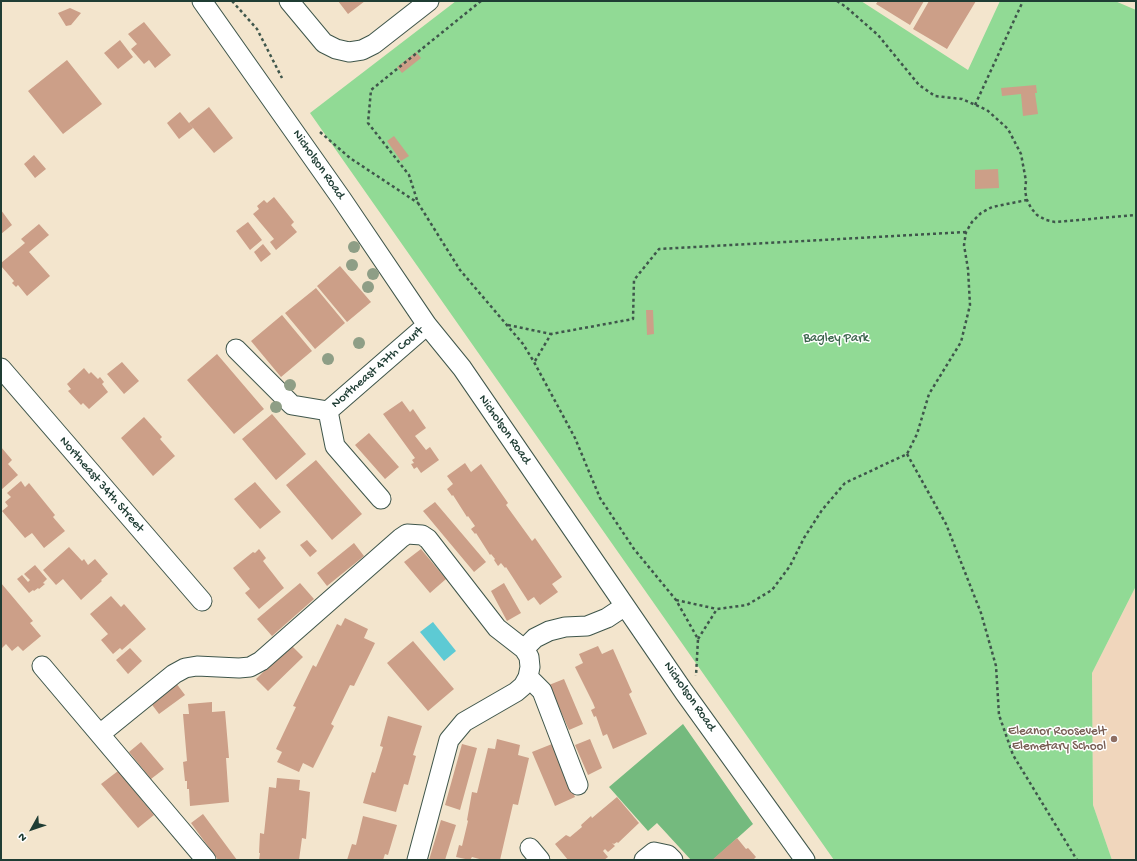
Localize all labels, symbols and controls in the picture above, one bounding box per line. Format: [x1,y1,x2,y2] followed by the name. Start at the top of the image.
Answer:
[288,127,348,203] street label: Nicholson Road
[329,324,427,412] street label: Northeast 47th Court
[803,331,869,347] park label: Bagley Park
[474,392,534,468] street label: Nicholson Road
[55,434,147,536] street label: Northeast 34th Street
[659,659,719,735] street label: Nicholson Road
[1008,724,1106,755] place label: Eleanor Roosevelt Elemetary School
[1109,734,1119,744] marker: Eleanor Roosevelt Elemetary School
[12,809,52,849] north arrow
[16,830,30,843] text: N

